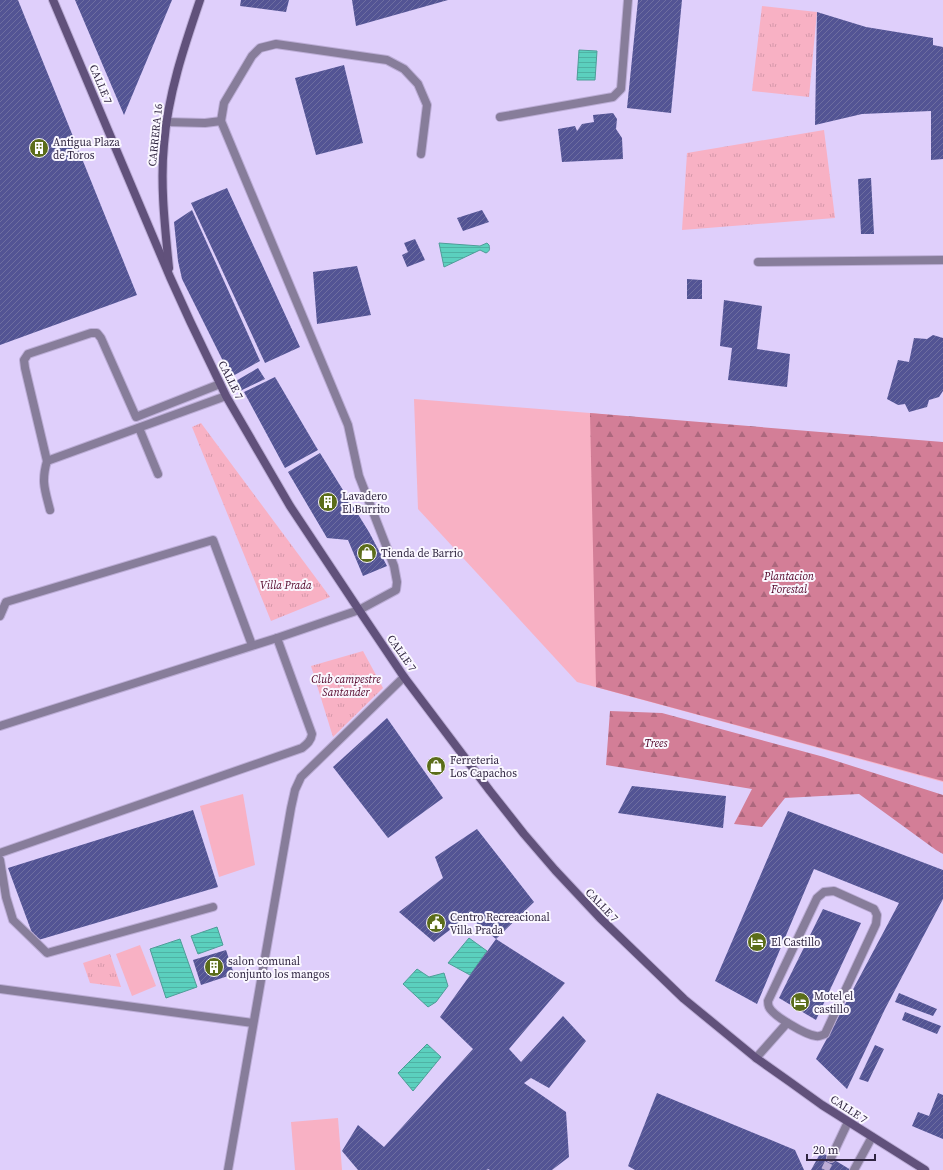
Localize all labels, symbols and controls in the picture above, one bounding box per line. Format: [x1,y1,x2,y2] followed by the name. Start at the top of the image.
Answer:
[86,62,116,107] street label: CALLE 7
[145,102,166,167] street label: CARRERA 16
[53,135,120,163] place label: Antigua Plaza de Toros
[28,137,50,159] building icon: Antigua Plaza de Toros
[214,358,247,403] street label: CALLE 7
[342,489,390,517] place label: Lavadero El Burrito
[317,491,339,513] building icon: Lavadero El Burrito
[356,542,378,564] shop icon: Tienda de Barrio
[381,546,463,561] place label: Tienda de Barrio
[763,569,815,597] park label: Plantacion Forestal
[260,578,312,593] park label: Villa Prada
[384,632,420,675] street label: CALLE 7
[311,672,381,700] park label: Club campestre Santander
[645,736,668,751] park label: Trees
[450,753,517,781] place label: Ferreteria Los Capachos
[425,755,447,777] shop icon: Ferreteria Los Capachos
[582,885,622,926] street label: CALLE 7
[450,910,550,938] place label: Centro Recreacional Villa Prada
[425,912,447,934] public building icon: Centro Recreacional Villa Prada
[746,931,768,953] hotel icon: El Castillo
[771,935,820,950] place label: El Castillo
[228,954,330,982] place label: salon comunal conjunto los mangos
[203,956,225,978] building icon: salon comunal conjunto los mangos
[814,989,853,1017] place label: Motel el castillo
[789,991,811,1013] hotel icon: Motel el castillo
[827,1092,871,1127] street label: CALLE 7
[807,1136,875,1162] scale bar
[813,1142,839,1158] text: 20 m

